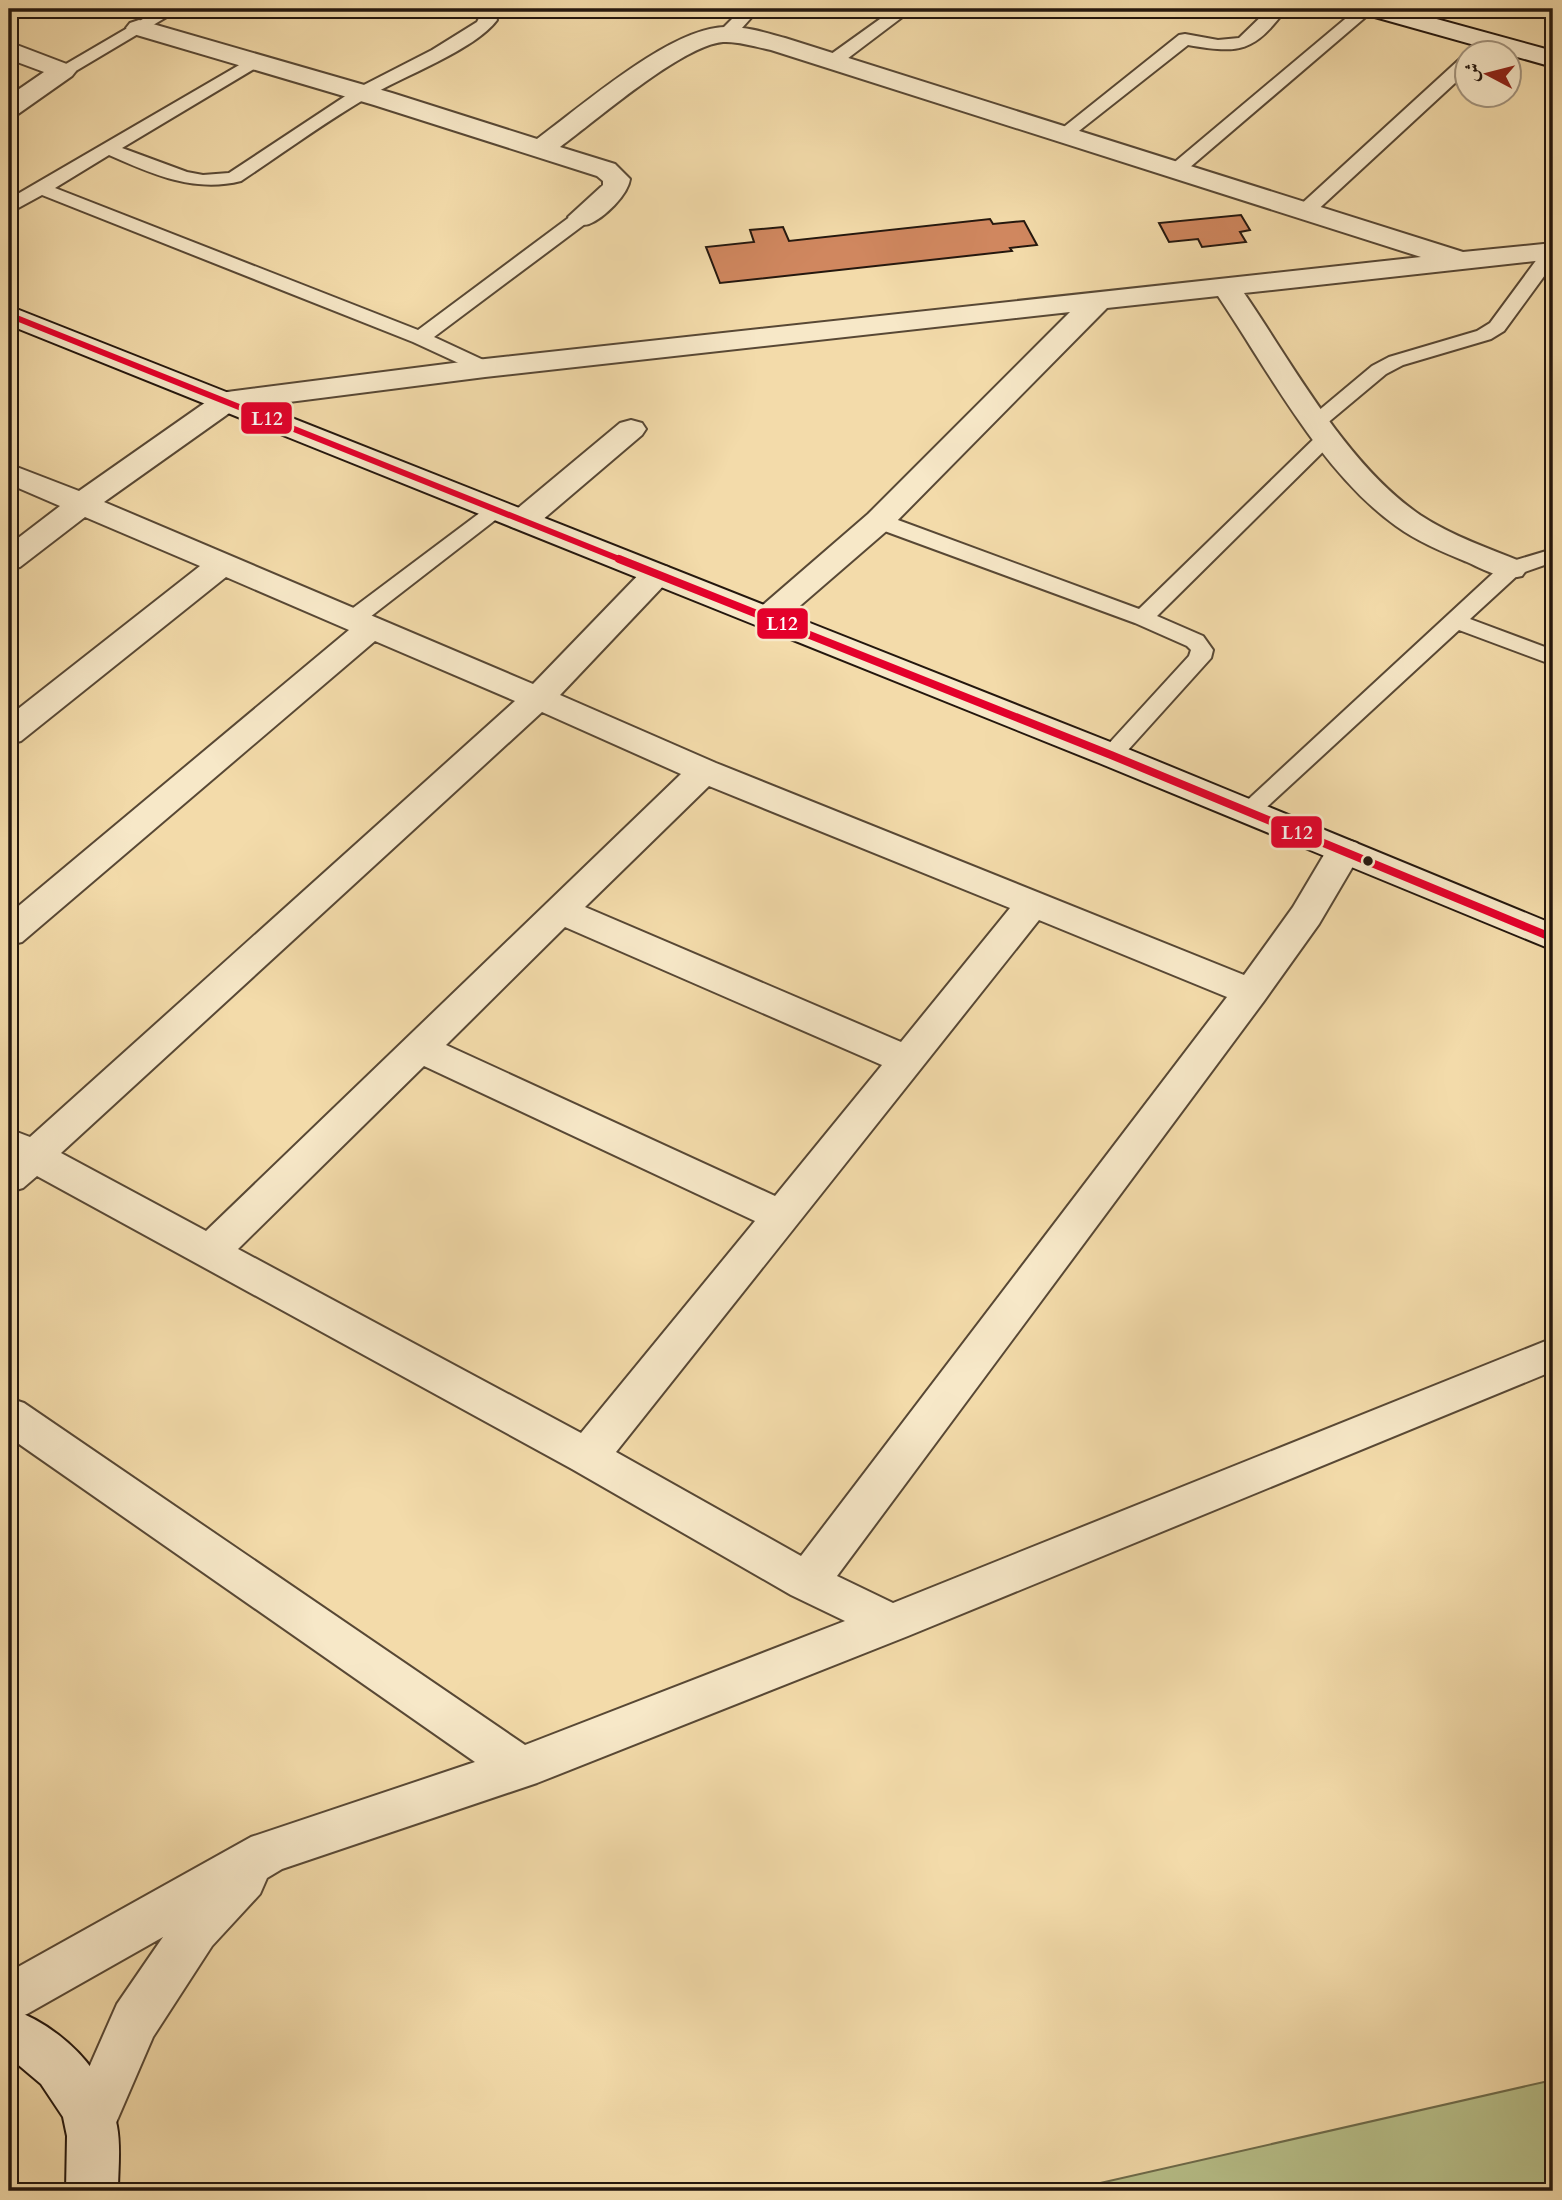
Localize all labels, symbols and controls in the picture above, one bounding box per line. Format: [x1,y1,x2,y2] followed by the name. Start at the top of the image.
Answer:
[1454,38,1524,108] north arrow
[1458,61,1486,83] text: ش
[240,401,293,435] line badge: L12
[251,406,283,432] text: L12
[756,607,809,640] line badge: L12
[766,611,798,637] text: L12
[1270,815,1323,849] line badge: L12
[1281,820,1313,846] text: L12
[1361,854,1375,868] unlabelled marker

